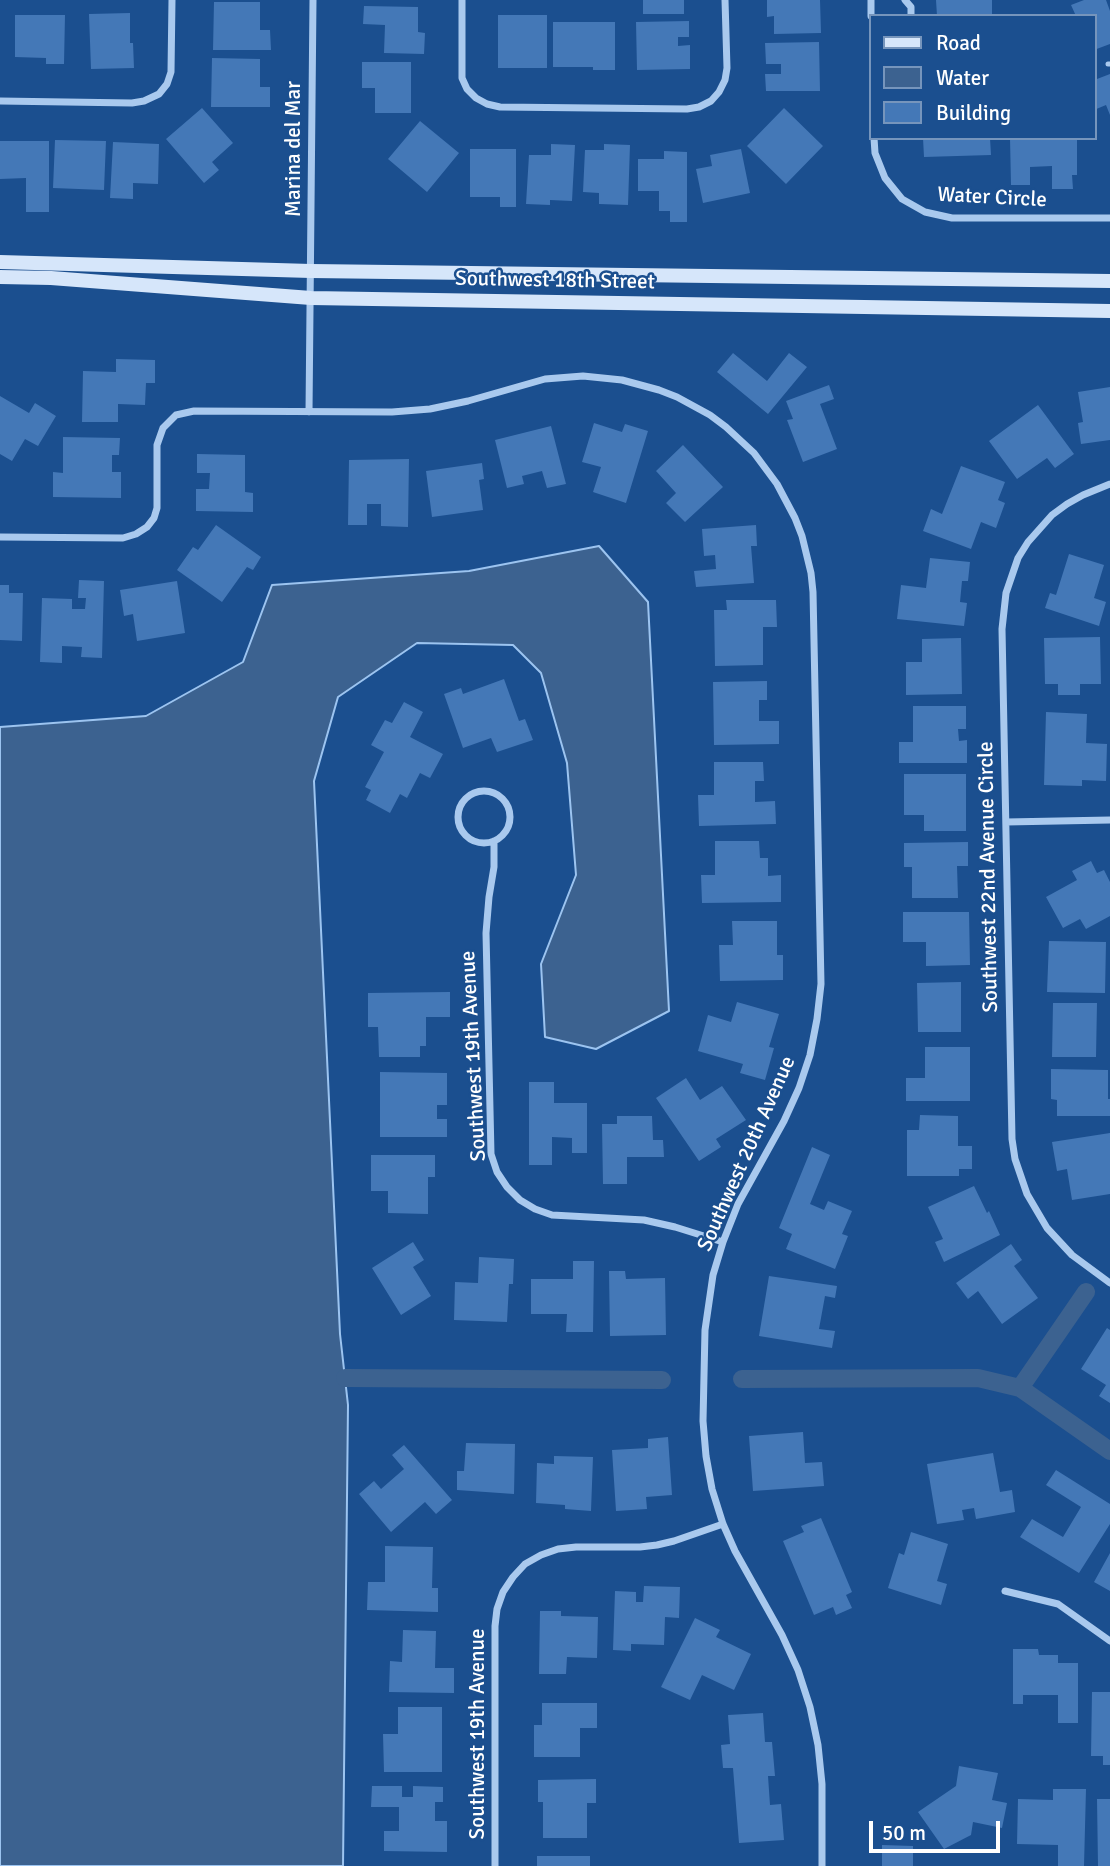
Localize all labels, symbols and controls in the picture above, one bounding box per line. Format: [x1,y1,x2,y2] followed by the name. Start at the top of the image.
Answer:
[869,14,1096,140] legend
[936,30,981,56] text: Road
[936,65,989,91] text: Water
[281,81,307,217] street label: Marina del Mar
[936,100,1011,126] text: Building
[937,183,1047,213] street label: Water Circle
[455,267,655,295] street label: Southwest 18th Street
[974,741,1004,1013] street label: Southwest 22nd Avenue Circle
[456,950,492,1162] street label: Southwest 19th Avenue
[693,1053,801,1255] street label: Southwest 20th Avenue
[465,1629,491,1839] street label: Southwest 19th Avenue
[872,1806,1003,1850] scale bar
[882,1820,926,1846] text: 50 m

